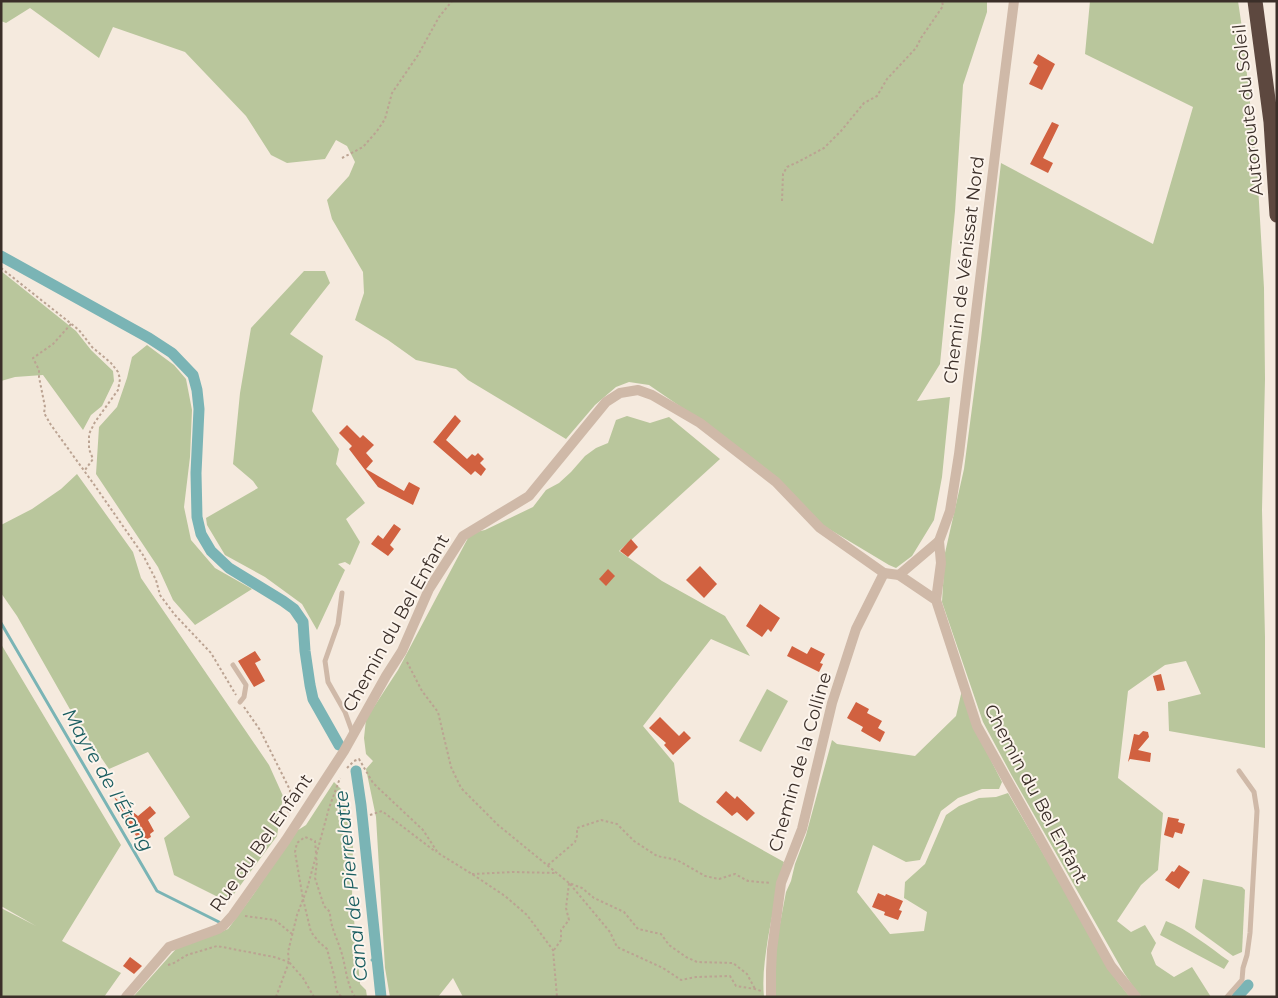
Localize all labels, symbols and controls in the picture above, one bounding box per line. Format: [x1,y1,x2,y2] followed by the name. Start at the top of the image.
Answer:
[1228,23,1268,197] street label: Autoroute du Soleil
[939,155,989,385] street label: Chemin de Vénissat Nord
[338,530,454,716] street label: Chemin du Bel Enfant
[764,670,836,854] street label: Chemin de la Colline
[979,701,1093,887] street label: Chemin du Bel Enfant
[58,704,158,856] water label: Mayre de l'Étang
[205,770,317,916] street label: Rue du Bel Enfant
[330,789,372,983] water label: Canal de Pierrelatte

